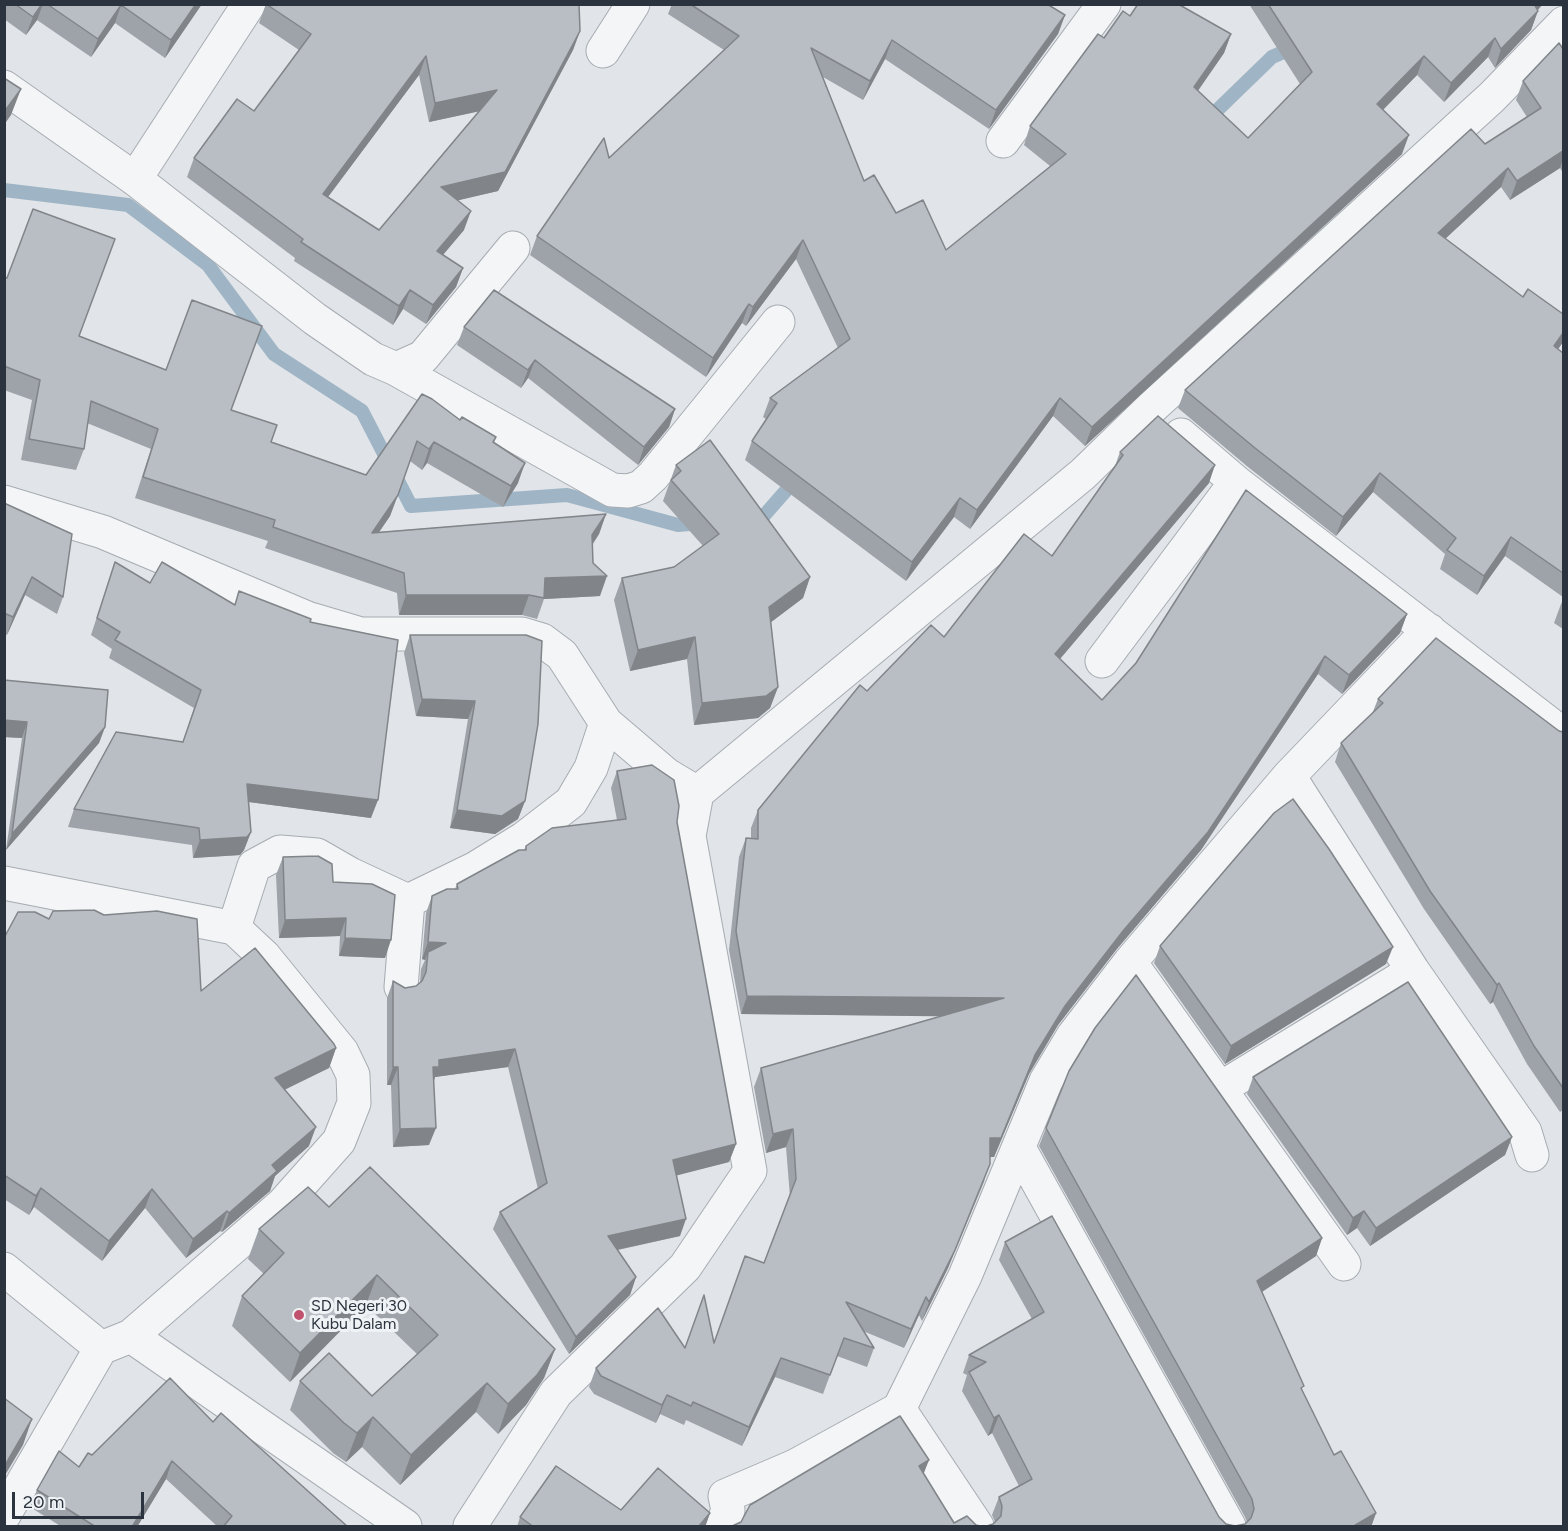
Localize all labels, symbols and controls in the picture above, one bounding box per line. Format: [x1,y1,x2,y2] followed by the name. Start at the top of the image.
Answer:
[311,1296,407,1334] place label: SD Negeri 30 Kubu Dalam
[292,1308,306,1322] marker: SD Negeri 30 Kubu Dalam
[15,1480,147,1518] scale bar
[23,1491,64,1513] text: 20 m

